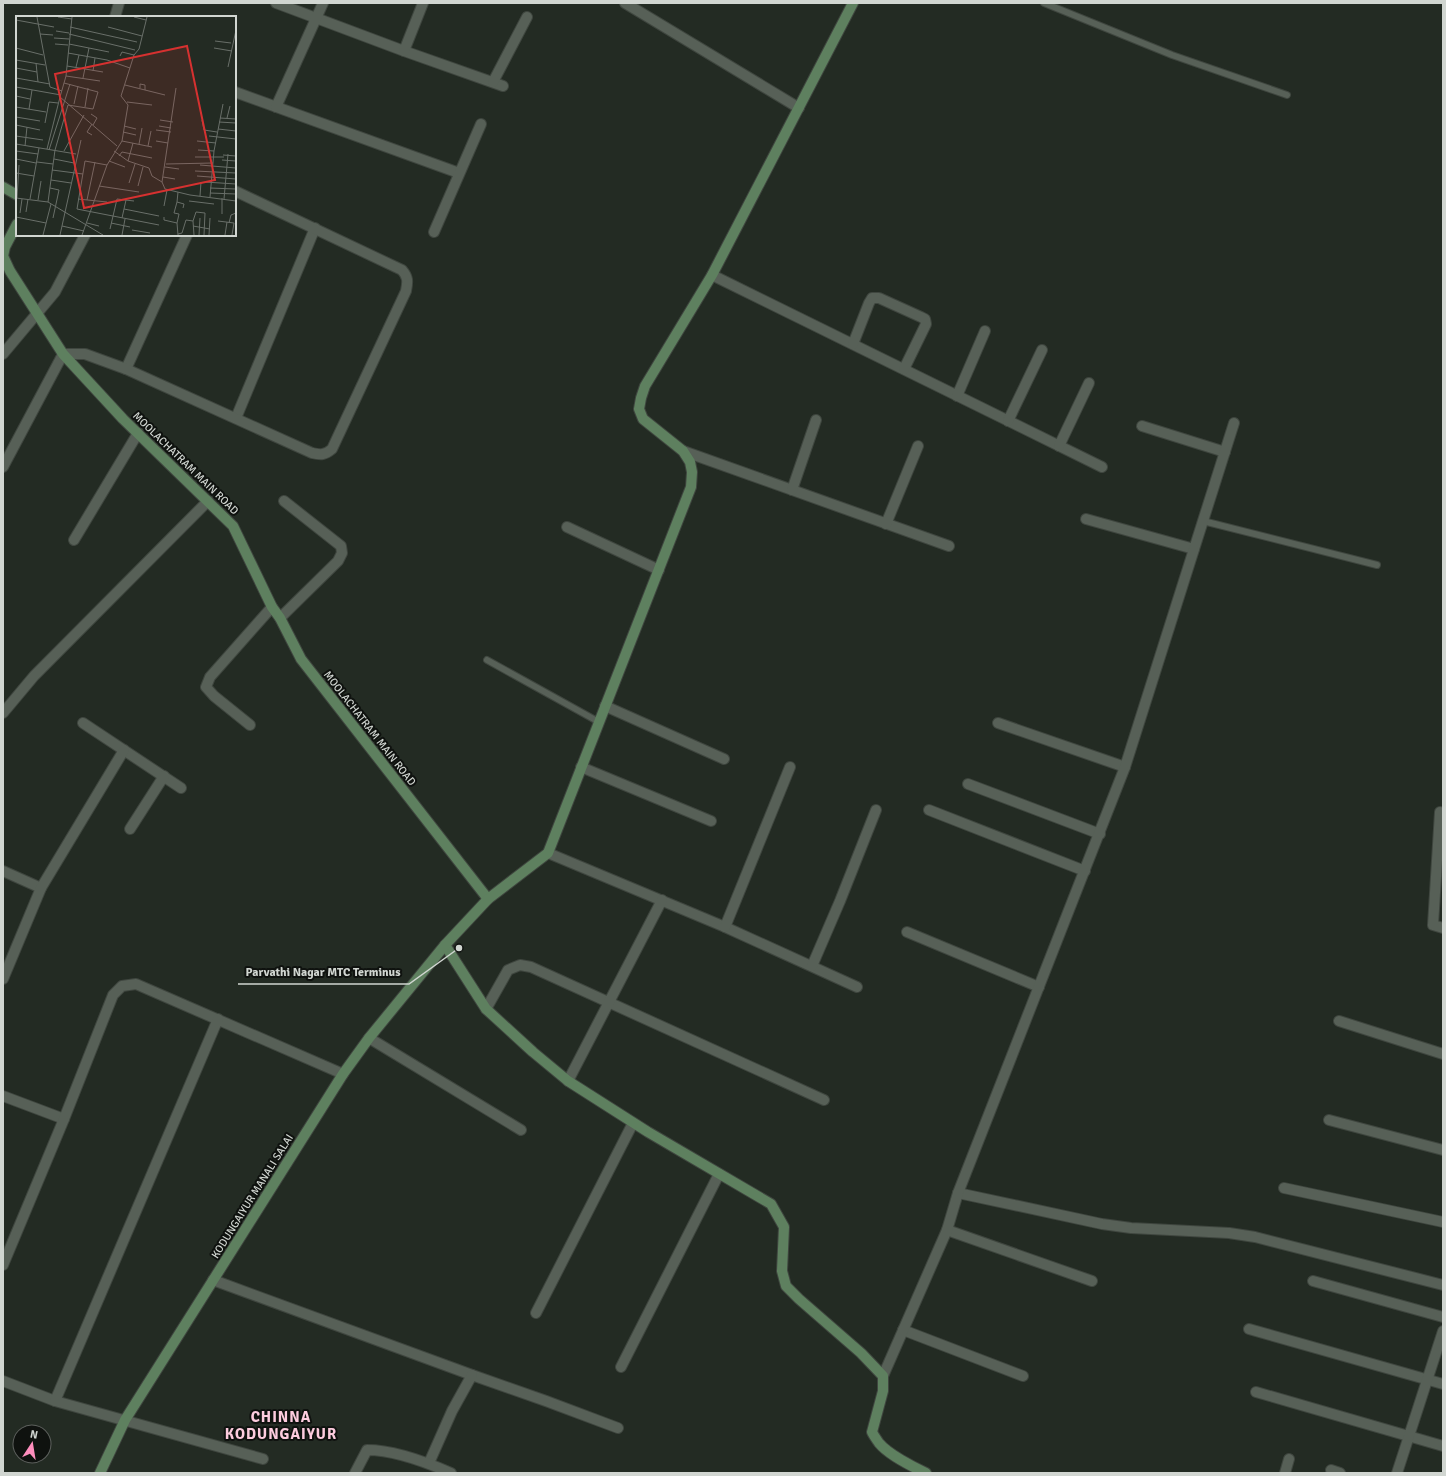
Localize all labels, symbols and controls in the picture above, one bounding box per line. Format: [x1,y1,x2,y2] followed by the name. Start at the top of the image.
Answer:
[16,16,236,236] inset map
[130,409,241,517] street label: MOOLACHATRAM MAIN ROAD
[321,668,418,788] street label: MOOLACHATRAM MAIN ROAD
[238,960,409,984] callout: Parvathi Nagar MTC Terminus
[246,965,401,980] text: Parvathi Nagar MTC Terminus
[209,1132,296,1261] street label: KODUNGAIYUR MANALI SALAI
[225,1408,337,1443] district label: CHINNA KODUNGAIYUR
[12,1424,52,1464] north arrow
[29,1428,39,1442] text: N

